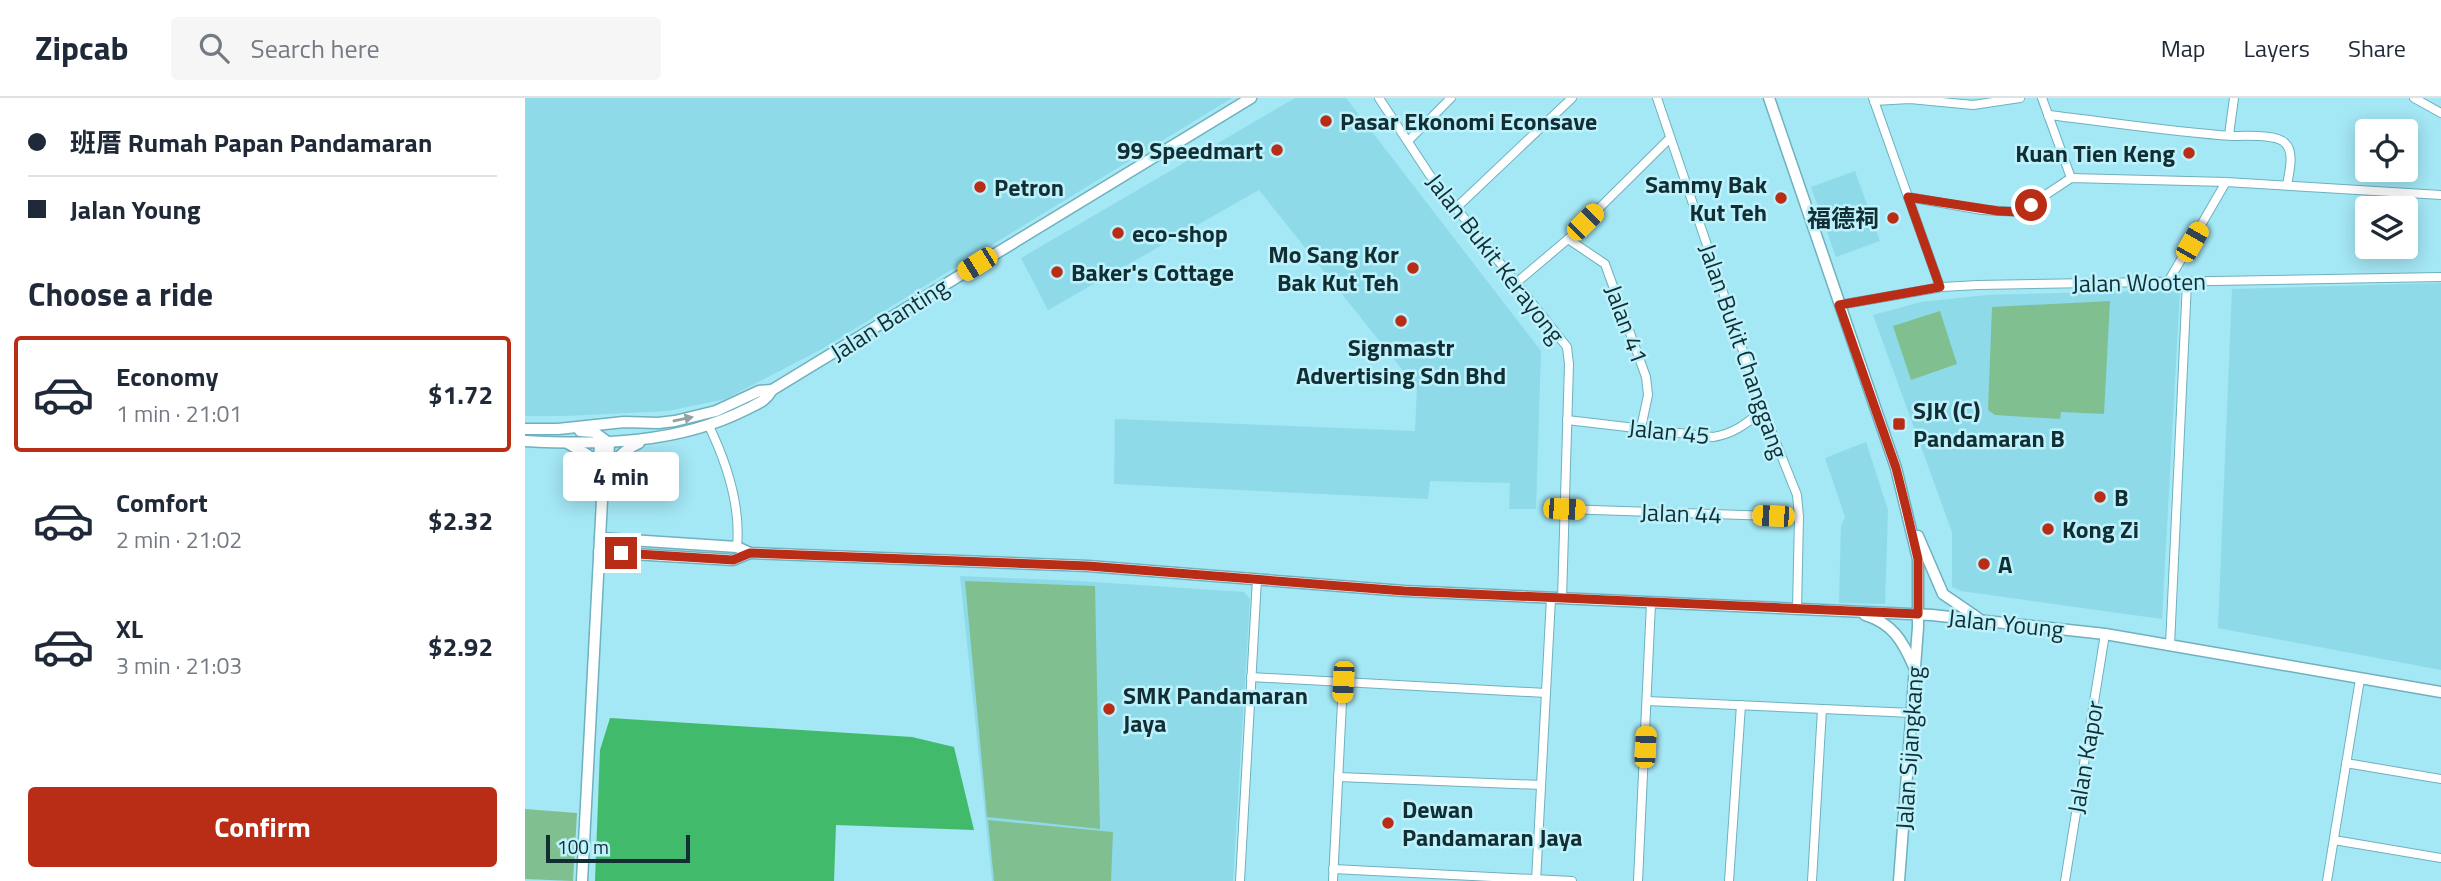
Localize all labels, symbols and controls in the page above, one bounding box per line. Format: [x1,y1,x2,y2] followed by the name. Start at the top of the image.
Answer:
[171,17,661,80] search box
[35,23,129,73] text: Zipcab
[195,29,233,67] icon: search
[251,29,380,68] text: Search here
[2161,30,2206,66] text: Map
[2244,30,2310,66] text: Layers
[2348,30,2406,66] text: Share
[1340,103,1597,139] place label: Pasar Ekonomi Econsave
[1318,113,1334,129] marker: Pasar Ekonomi Econsave
[2355,119,2418,259] map controls
[2355,119,2418,182] button: locate
[70,123,432,162] text: 班厝 Rumah Papan Pandamaran
[1117,132,1263,168] place label: 99 Speedmart
[2015,135,2175,171] place label: Kuan Tien Keng
[1269,142,1285,158] marker: 99 Speedmart
[2181,145,2197,161] marker: Kuan Tien Keng
[1418,165,1574,351] street label: Jalan Bukit Kerayong
[1645,166,1768,230] place label: Sammy Bak Kut Teh
[994,169,1064,205] place label: Petron
[972,179,988,195] marker: Petron
[2015,189,2047,221] route start
[70,190,201,229] text: Jalan Young
[1773,190,1789,206] marker: Sammy Bak Kut Teh
[2355,196,2418,259] button: layers
[1563,200,1608,244] car
[1807,200,1879,236] place label: 福德祠
[1885,210,1901,226] marker: 福德祠
[1132,215,1228,251] place label: eco-shop
[2173,219,2212,265] car
[1110,225,1126,241] marker: eco-shop
[1268,236,1399,300] place label: Mo Sang Kor Bak Kut Teh
[1690,239,1798,463] street label: Jalan Bukit Changgang
[954,244,1001,284] car
[1071,254,1234,290] place label: Baker's Cottage
[1405,260,1421,276] marker: Mo Sang Kor Bak Kut Teh
[2072,263,2206,301] street label: Jalan Wooten
[1049,264,1065,280] marker: Baker's Cottage
[823,268,955,370] street label: Jalan Banting
[28,270,213,318] text: Choose a ride
[1596,280,1658,368] street label: Jalan 41
[1393,313,1409,329] marker: Signmastr Advertising Sdn Bhd
[1296,329,1506,393] place label: Signmastr Advertising Sdn Bhd
[116,357,218,396] text: Economy
[32,363,95,426] icon: car
[428,375,493,414] text: $1.72
[1913,392,2065,456] place label: SJK (C) Pandamaran B
[116,396,242,431] text: 1 min · 21:01
[1627,409,1711,453] street label: Jalan 45
[672,413,694,424] one-way arrow
[1891,416,1907,432] marker: SJK (C) Pandamaran B
[563,452,679,500] callout: 4 min
[593,459,649,494] text: 4 min
[2114,479,2129,515] place label: B
[116,483,208,522] text: Comfort
[32,489,95,552] icon: car
[2092,489,2108,505] marker: B
[1640,494,1722,532] street label: Jalan 44
[1543,498,1586,520] car
[428,501,493,540] text: $2.32
[1752,505,1795,527] car
[2062,511,2139,547] place label: Kong Zi
[2040,521,2056,537] marker: Kong Zi
[116,522,242,557] text: 2 min · 21:02
[605,537,637,569] route end
[1998,546,2013,582] place label: A
[1976,556,1992,572] marker: A
[1946,599,2066,647] street label: Jalan Young
[116,609,143,648] text: XL
[32,615,95,678] icon: car
[428,627,493,666] text: $2.92
[116,648,242,683] text: 3 min · 21:03
[1332,660,1355,704] car
[1885,665,1933,831] street label: Jalan Sijangkang
[1123,677,1308,741] place label: SMK Pandamaran Jaya
[2057,698,2113,816] street label: Jalan Kapor
[1101,701,1117,717] marker: SMK Pandamaran Jaya
[1634,725,1657,769] car
[28,787,497,867] button: Confirm
[1402,791,1583,855] place label: Dewan Pandamaran Jaya
[1380,815,1396,831] marker: Dewan Pandamaran Jaya
[546,832,689,864] scale bar
[557,832,609,861] text: 100 m

